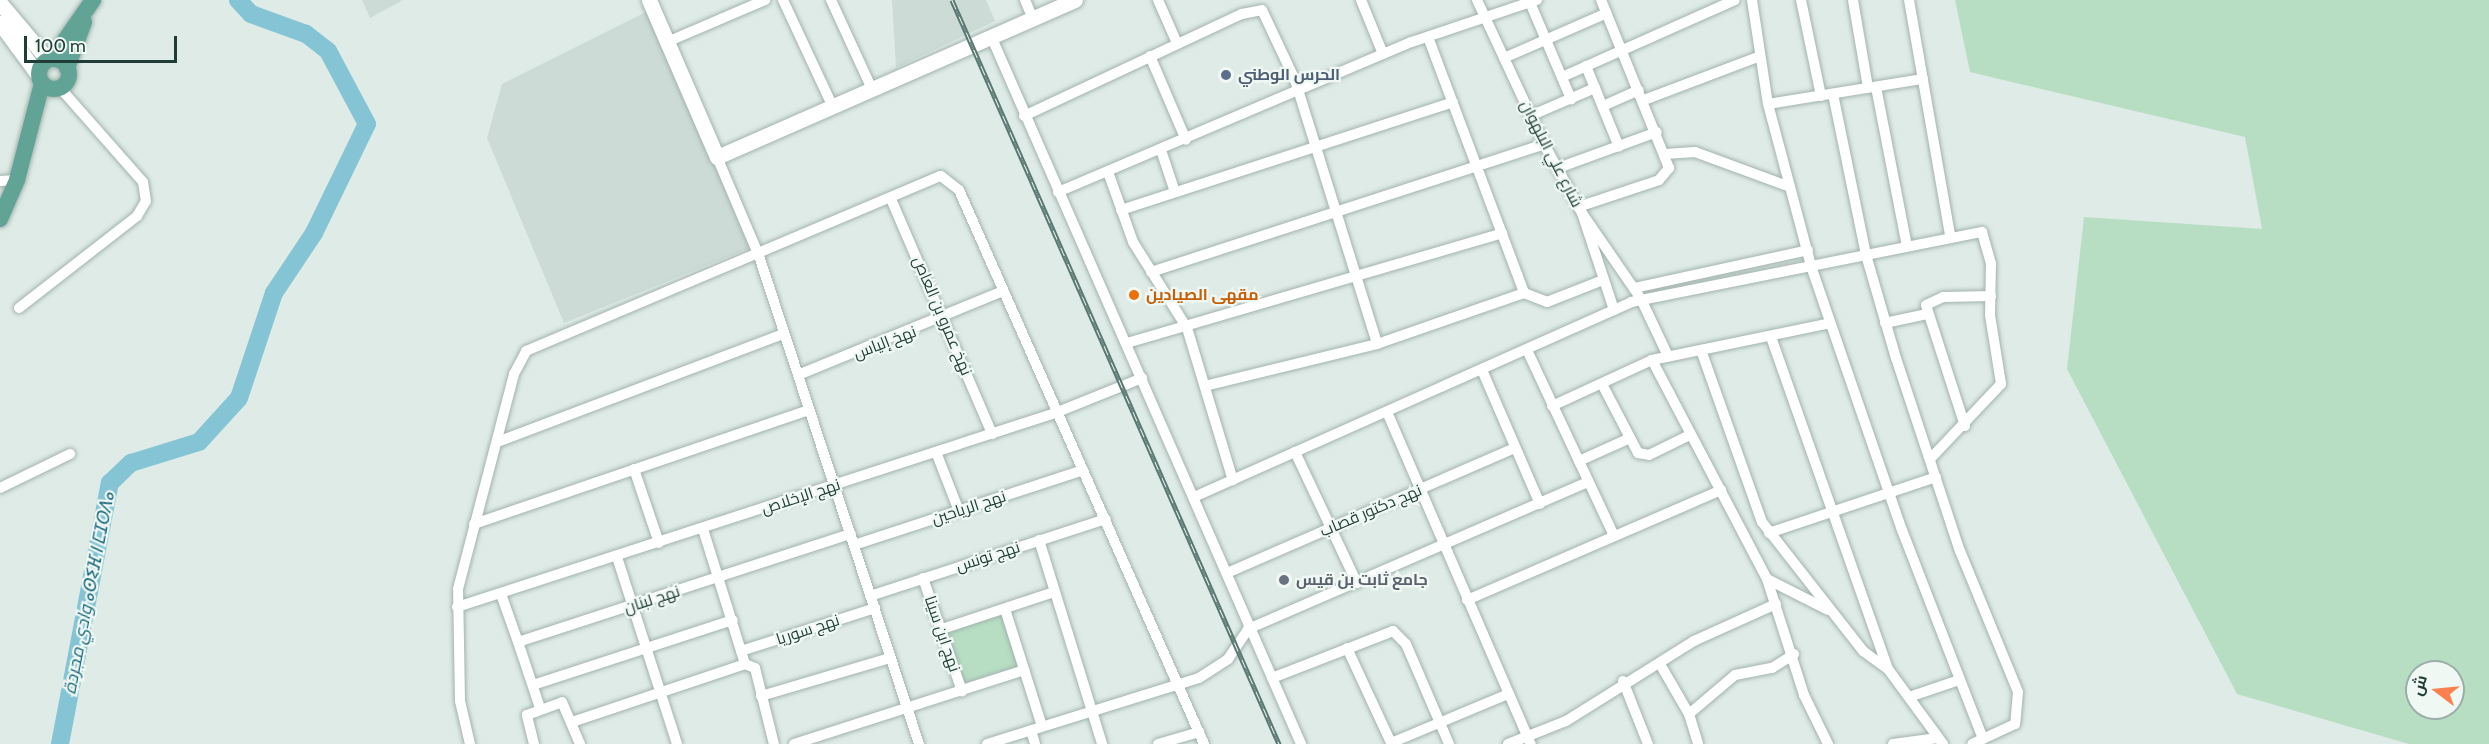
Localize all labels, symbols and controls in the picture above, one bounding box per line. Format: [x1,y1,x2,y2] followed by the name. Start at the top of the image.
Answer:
[27,24,180,62] scale bar
[35,35,86,57] text: 100 m
[1238,65,1340,85] place label: الحرس الوطني
[1219,68,1233,82] marker: الحرس الوطني
[1516,97,1586,211] street label: شارع علي البلهوان
[908,254,976,378] street label: نهخ عمرو بن العاص
[1146,285,1259,305] place label: مقهى الصيادين
[1127,288,1141,302] marker: مقهى الصيادين
[851,322,919,364] street label: نهخ إلياس
[759,475,843,519] street label: نهج الإخلاص
[1317,481,1425,541] street label: نهج دكتور قصاب
[929,487,1009,529] street label: نهج الرياحين
[59,490,119,696] water label: وادي مجردة ⴰⵙⵉⴼ ⵏ ⵎⵊⵔⴷⴰ
[954,538,1022,576] street label: نهج تونس
[1296,570,1428,590] place label: جامع ثابت بن قیس
[1277,573,1291,587] marker: جامع ثابت بن قیس
[622,582,682,618] street label: نهج لبنان
[920,593,964,675] street label: نهج ابن سينا
[774,611,842,649] street label: نهج سوريا
[2405,660,2465,720] north arrow
[2407,673,2431,698] text: ش

